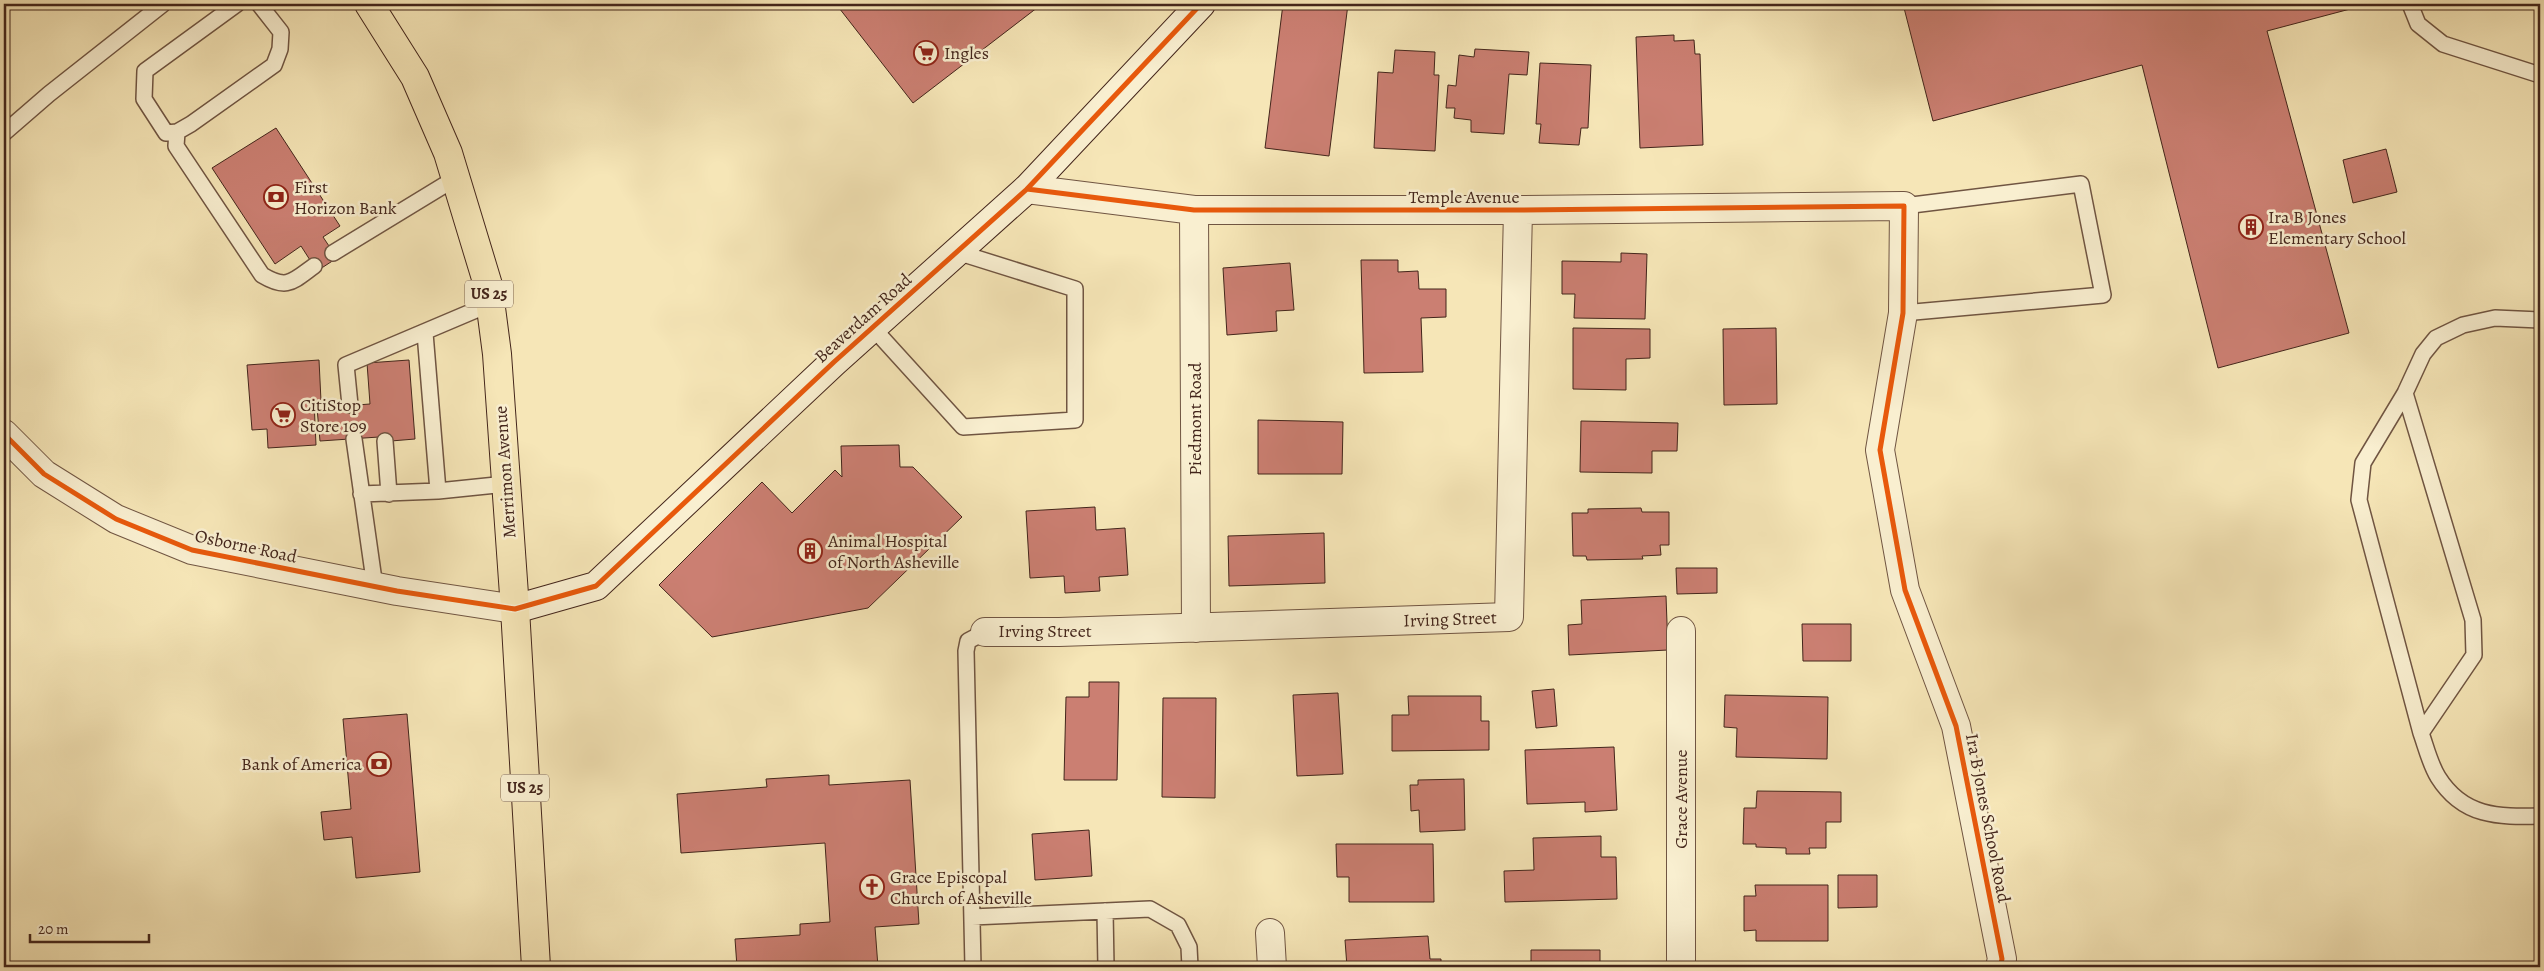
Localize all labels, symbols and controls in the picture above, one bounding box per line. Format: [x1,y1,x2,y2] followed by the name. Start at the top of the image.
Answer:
[913,40,939,66] supermarket icon: Ingles
[944,41,989,65] place label: Ingles
[294,175,397,220] place label: First Horizon Bank
[263,184,289,210] bank icon: First Horizon Bank
[1409,185,1519,209] street label: Temple Avenue
[2268,205,2406,250] place label: Ira B Jones Elementary School
[2238,214,2264,240] building icon: Ira B Jones Elementary School
[809,268,917,368] street label: Beaverdam Road
[465,280,513,308] road number: US 25
[1183,362,1207,476] street label: Piedmont Road
[300,393,367,438] place label: CitiStop Store 109
[270,402,296,428] supermarket icon: CitiStop Store 109
[488,405,522,539] street label: Merrimon Avenue
[193,523,300,569] street label: Osborne Road
[827,529,959,574] place label: Animal Hospital of North Asheville
[797,538,823,564] building icon: Animal Hospital of North Asheville
[1403,605,1497,633] street label: Irving Street
[998,619,1092,643] street label: Irving Street
[1960,731,2016,905] street label: Ira B Jones School Road
[1669,749,1693,849] street label: Grace Avenue
[366,751,392,777] bank icon: Bank of America
[241,752,363,776] place label: Bank of America
[501,774,549,801] road number: US 25
[890,865,1032,910] place label: Grace Episcopal Church of Asheville
[859,874,885,900] church icon: Grace Episcopal Church of Asheville
[30,911,149,943] scale bar
[38,919,69,939] text: 20 m

